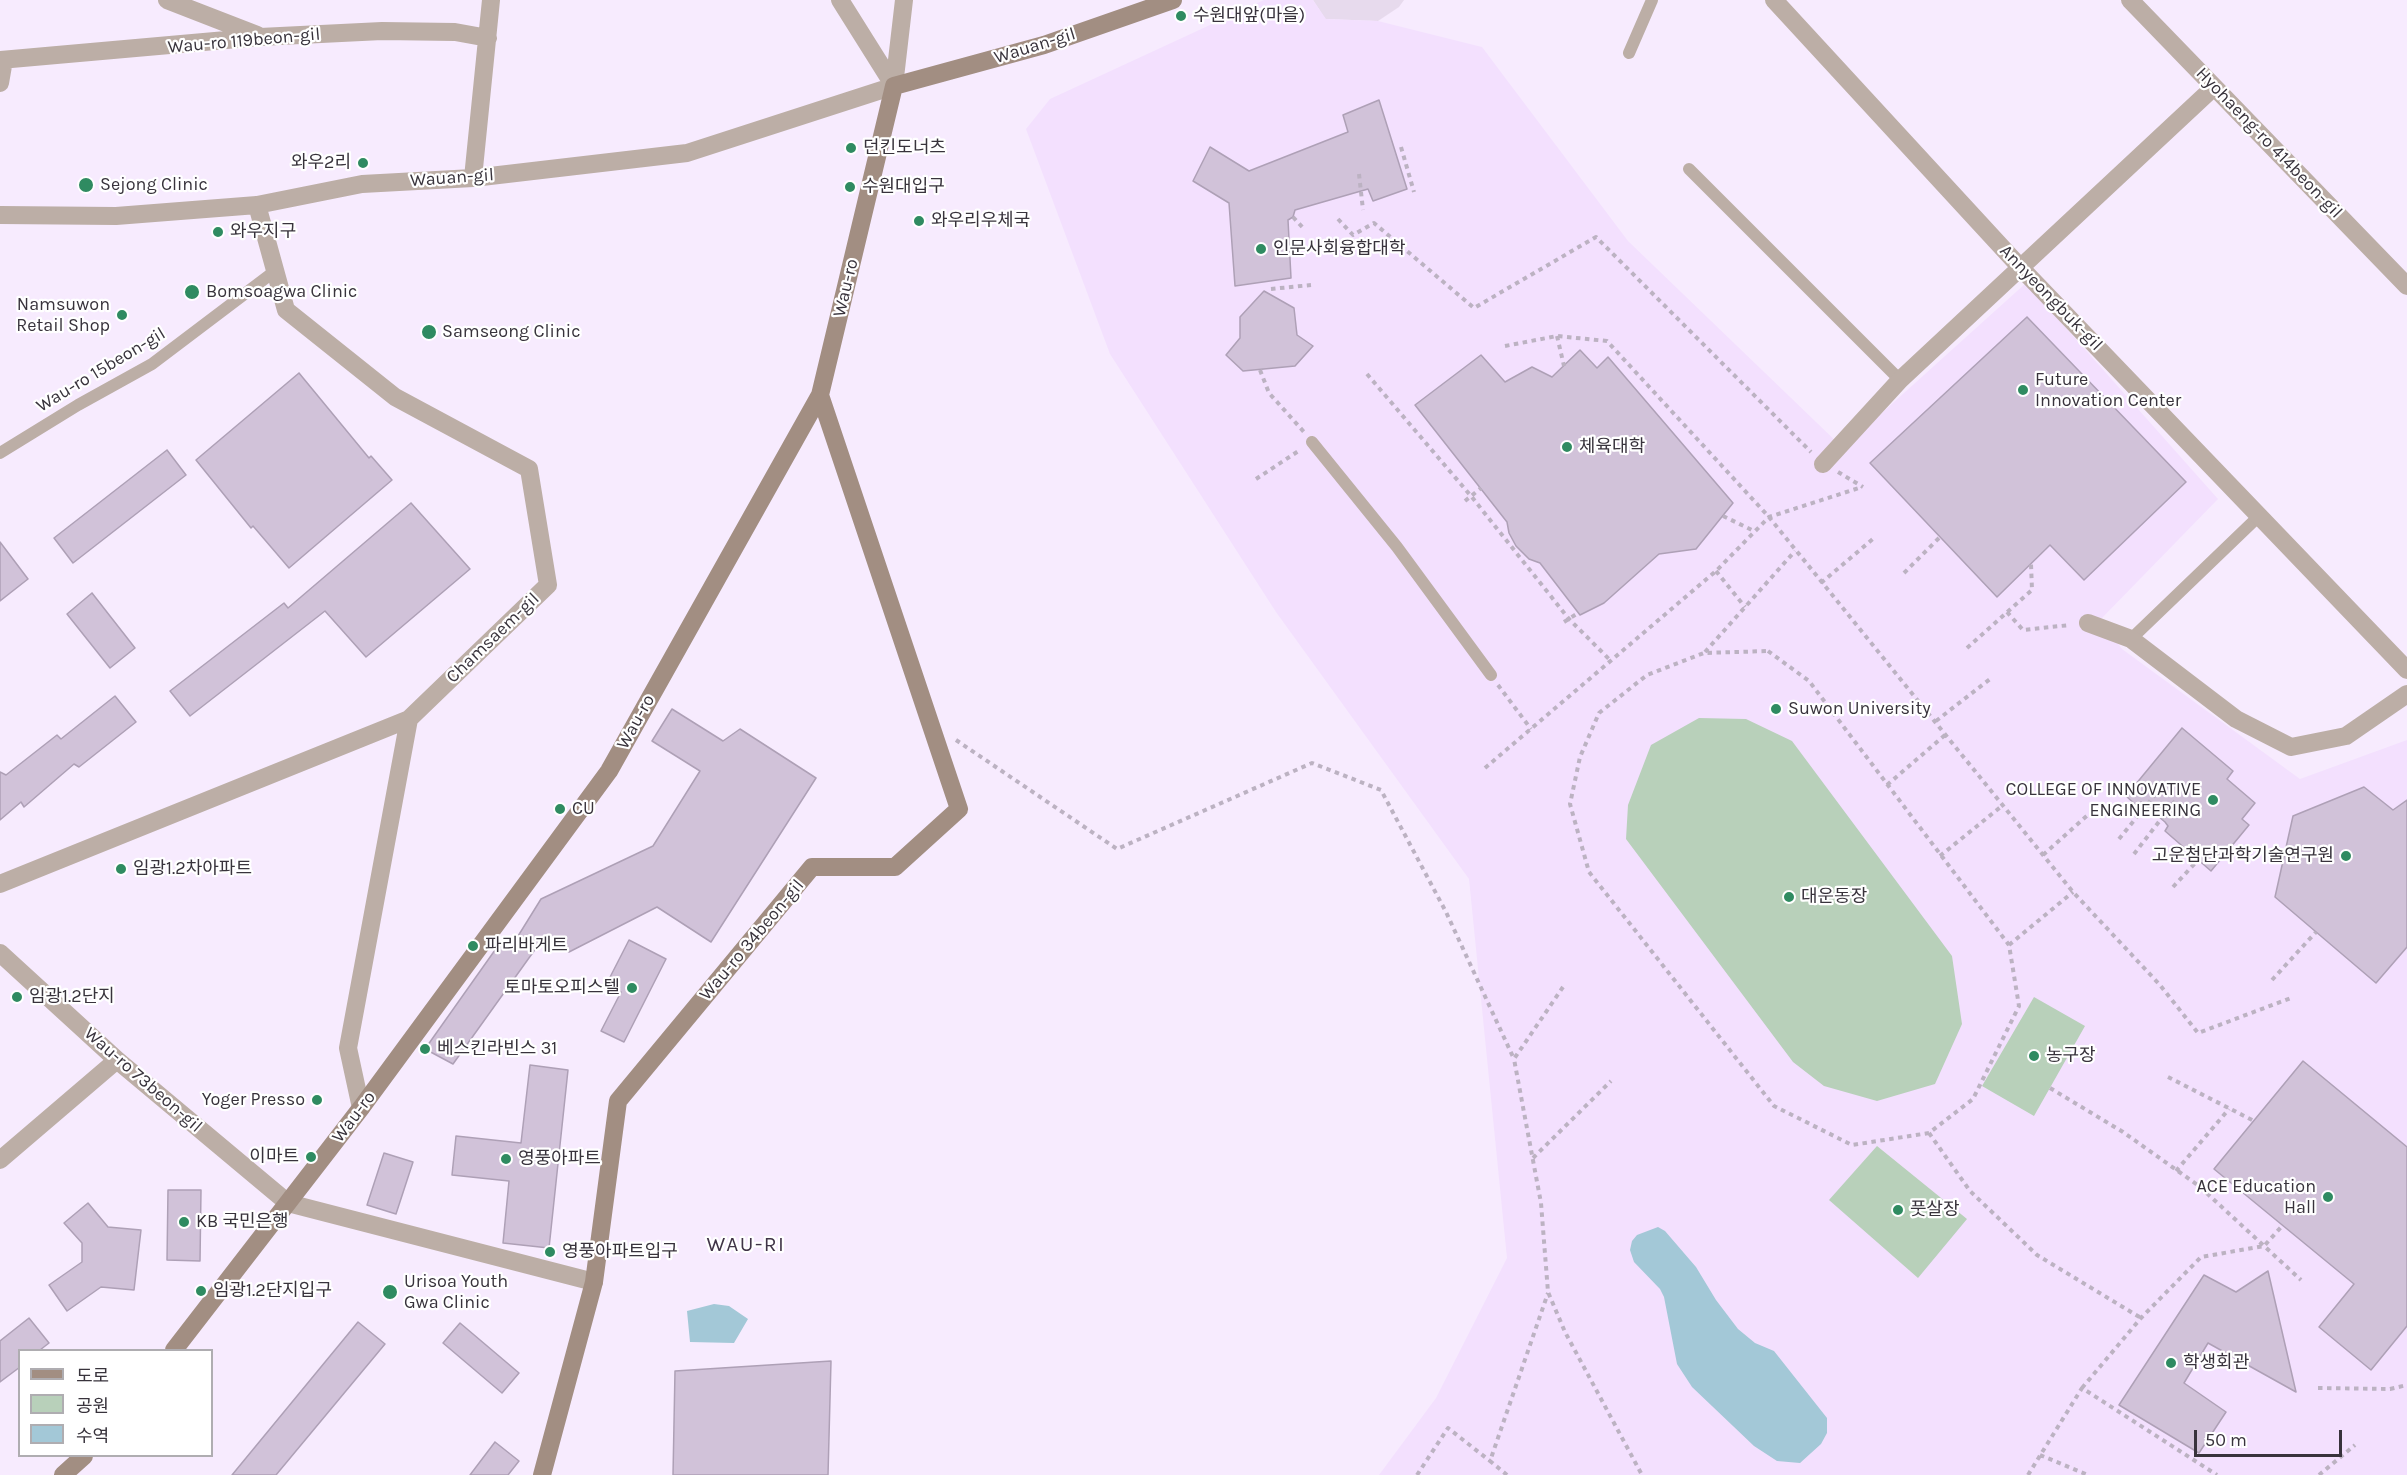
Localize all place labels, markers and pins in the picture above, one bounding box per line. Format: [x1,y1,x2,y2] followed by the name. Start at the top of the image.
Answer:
[1193,5,1305,27] place label: 수원대앞(마을)
[1174,9,1188,23] marker: 수원대앞(마을)
[863,137,946,159] place label: 던킨도너츠
[844,141,858,155] marker: 던킨도너츠
[291,152,351,174] place label: 와우2리
[356,156,370,170] marker: 와우2리
[100,174,208,196] place label: Sejong Clinic
[77,176,95,194] marker: Sejong Clinic
[862,176,945,198] place label: 수원대입구
[843,180,857,194] marker: 수원대입구
[931,210,1030,232] place label: 와우리우체국
[912,214,926,228] marker: 와우리우체국
[230,221,296,243] place label: 와우지구
[211,225,225,239] marker: 와우지구
[1273,238,1405,260] place label: 인문사회융합대학
[1254,242,1268,256] marker: 인문사회융합대학
[206,281,357,303] place label: Bomsoagwa Clinic
[183,283,201,301] marker: Bomsoagwa Clinic
[16,294,110,336] place label: Namsuwon Retail Shop
[115,308,129,322] marker: Namsuwon Retail Shop
[442,321,580,343] place label: Samseong Clinic
[420,323,438,341] marker: Samseong Clinic
[2035,369,2181,412] place label: Future Innovation Center
[2016,383,2030,397] marker: Future Innovation Center
[1579,436,1645,458] place label: 체육대학
[1560,440,1574,454] marker: 체육대학
[1788,698,1931,720] place label: Suwon University
[1769,702,1783,716] marker: Suwon University
[2006,779,2201,822] place label: COLLEGE OF INNOVATIVE ENGINEERING
[2206,793,2220,807] marker: COLLEGE OF INNOVATIVE ENGINEERING
[572,798,595,820] place label: CU
[553,802,567,816] marker: CU
[2152,845,2334,867] place label: 고운첨단과학기술연구원
[2339,849,2353,863] marker: 고운첨단과학기술연구원
[133,858,252,880] place label: 임광1.2차아파트
[114,862,128,876] marker: 임광1.2차아파트
[1801,886,1867,908] place label: 대운동장
[1782,890,1796,904] marker: 대운동장
[485,935,568,957] place label: 파리바게트
[466,939,480,953] marker: 파리바게트
[504,977,620,999] place label: 토마토오피스텔
[625,981,639,995] marker: 토마토오피스텔
[29,986,115,1008] place label: 임광1.2단지
[10,990,24,1004] marker: 임광1.2단지
[437,1038,557,1060] place label: 베스킨라빈스 31
[418,1042,432,1056] marker: 베스킨라빈스 31
[2046,1045,2096,1067] place label: 농구장
[2027,1049,2041,1063] marker: 농구장
[202,1089,305,1111] place label: Yoger Presso
[310,1093,324,1107] marker: Yoger Presso
[249,1146,299,1168] place label: 이마트
[518,1148,601,1170] place label: 영풍아파트
[304,1150,318,1164] marker: 이마트
[499,1152,513,1166] marker: 영풍아파트
[2197,1176,2316,1218] place label: ACE Education Hall
[2321,1190,2335,1204] marker: ACE Education Hall
[1910,1199,1960,1221] place label: 풋살장
[1891,1203,1905,1217] marker: 풋살장
[196,1211,289,1233] place label: KB 국민은행
[177,1215,191,1229] marker: KB 국민은행
[562,1241,678,1263] place label: 영풍아파트입구
[543,1245,557,1259] marker: 영풍아파트입구
[404,1271,508,1314] place label: Urisoa Youth Gwa Clinic
[213,1280,332,1302] place label: 임광1.2단지입구
[381,1283,399,1301] marker: Urisoa Youth Gwa Clinic
[194,1284,208,1298] marker: 임광1.2단지입구
[2183,1352,2249,1374] place label: 학생회관
[2164,1356,2178,1370] marker: 학생회관

